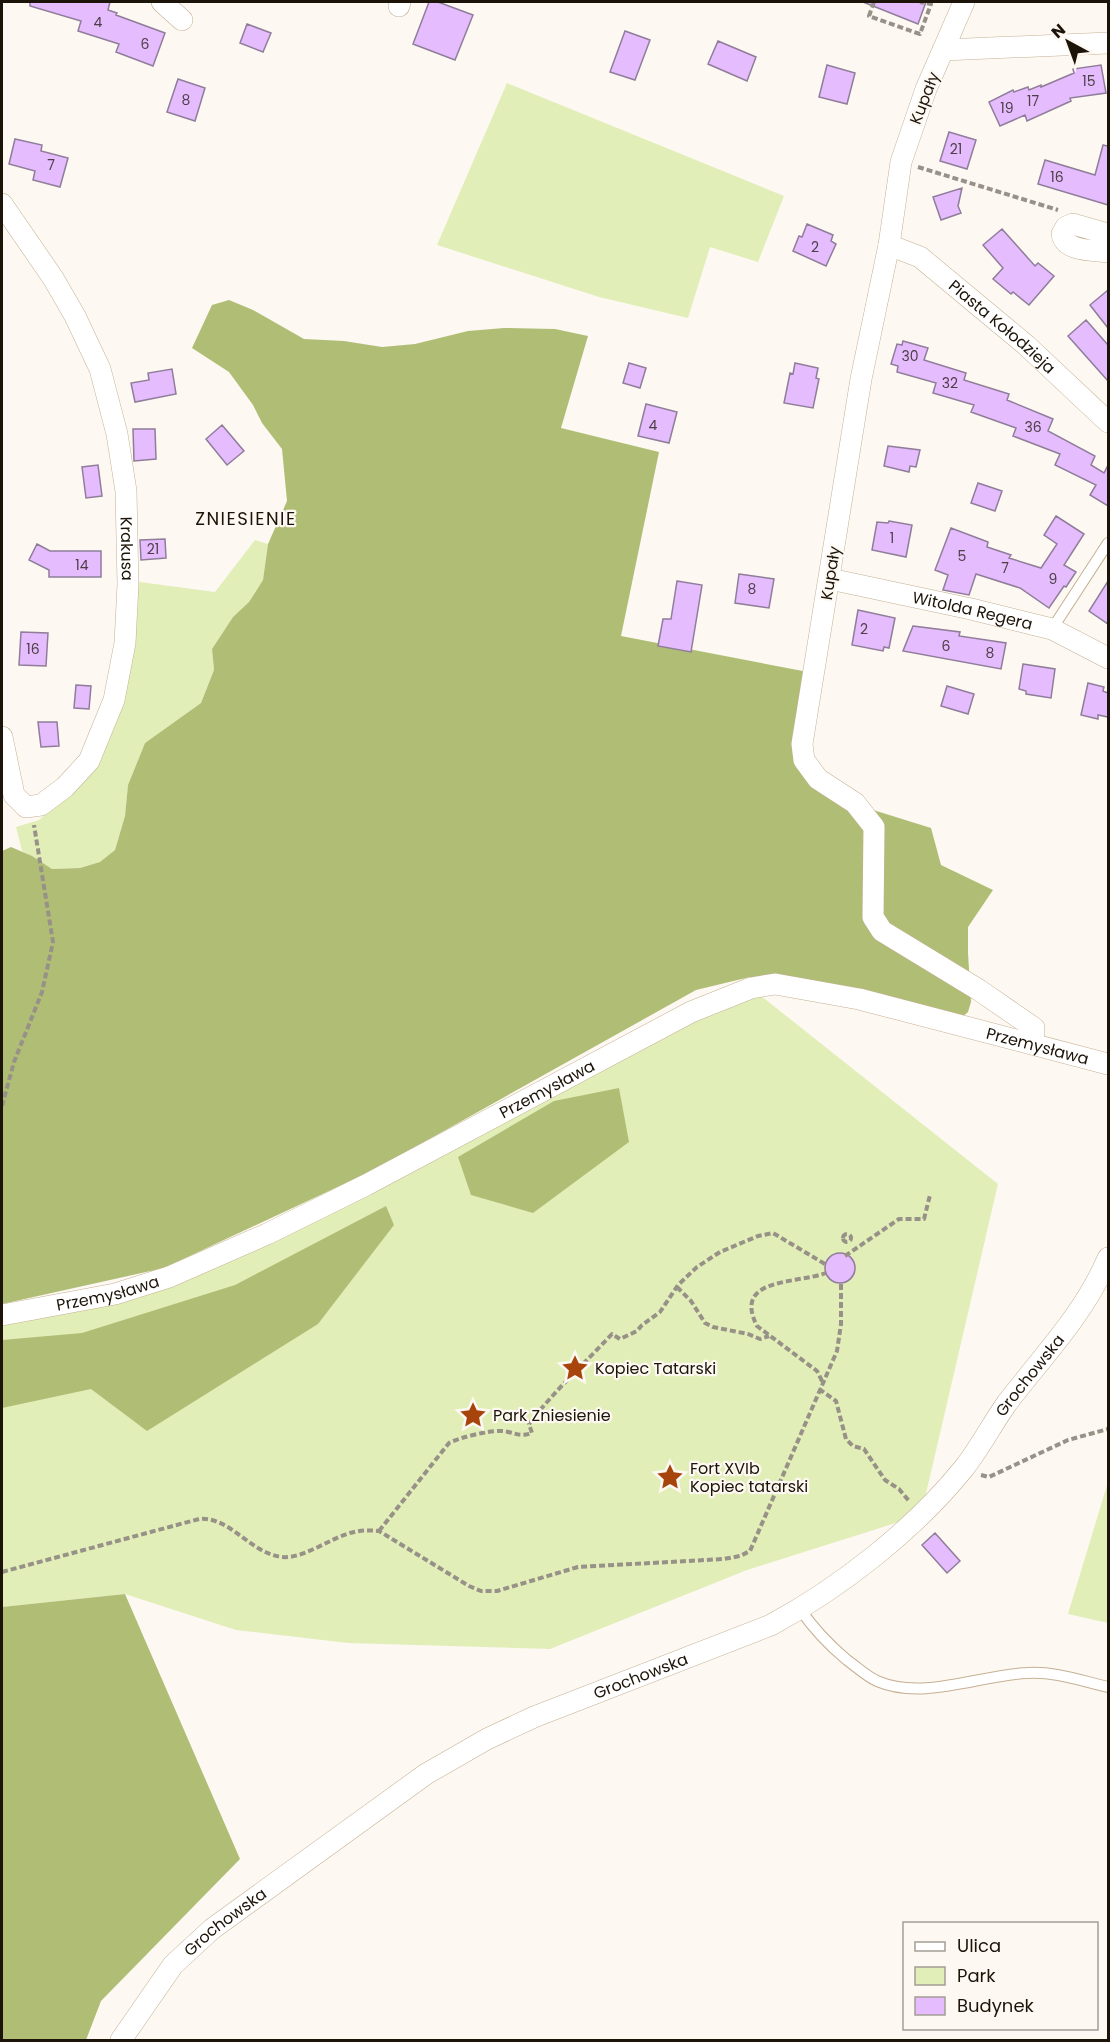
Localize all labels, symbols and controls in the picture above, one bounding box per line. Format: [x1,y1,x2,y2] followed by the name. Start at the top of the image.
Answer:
[94,12,103,32] house number: 4
[1038,12,1098,72] north arrow
[1046,18,1071,44] text: N
[141,34,150,54] house number: 6
[904,69,945,128] street label: Kupały
[1082,71,1096,91] house number: 15
[182,90,191,110] house number: 8
[1027,91,1039,111] house number: 17
[1000,98,1014,118] house number: 19
[950,139,962,159] house number: 21
[47,155,55,175] house number: 7
[1050,167,1064,187] house number: 16
[811,237,819,257] house number: 2
[944,275,1061,379] street label: Piasta Kołodzieja
[901,346,919,366] house number: 30
[942,373,958,393] house number: 32
[649,415,658,435] house number: 4
[1024,417,1042,437] house number: 36
[195,506,297,531] district label: ZNIESIENIE
[115,516,139,581] street label: Krakusa
[890,528,894,548] house number: 1
[147,539,159,559] house number: 21
[815,544,846,602] street label: Kupały
[958,546,966,566] house number: 5
[75,555,89,575] house number: 14
[1001,558,1009,578] house number: 7
[1049,569,1057,589] house number: 9
[748,579,757,599] house number: 8
[910,586,1035,636] street label: Witolda Regera
[860,619,868,639] house number: 2
[942,636,951,656] house number: 6
[26,639,40,659] house number: 16
[986,643,995,663] house number: 8
[984,1022,1091,1070] street label: Przemysława
[495,1054,599,1124] street label: Przemysława
[55,1270,162,1317] street label: Przemysława
[990,1329,1070,1421] street label: Grochowska
[560,1353,590,1383] place icon: Kopiec Tatarski
[595,1357,716,1380] place label: Kopiec Tatarski
[458,1400,488,1430] place icon: Park Zniesienie
[493,1404,611,1427] place label: Park Zniesienie
[690,1457,808,1498] place label: Fort XVIb Kopiec tatarski
[655,1462,685,1492] place icon: Fort XVIb Kopiec tatarski
[590,1647,691,1705] street label: Grochowska
[179,1882,271,1962] street label: Grochowska
[903,1922,1098,2030] legend
[957,1933,1001,1958] text: Ulica
[957,1963,996,1988] text: Park
[957,1993,1035,2018] text: Budynek

